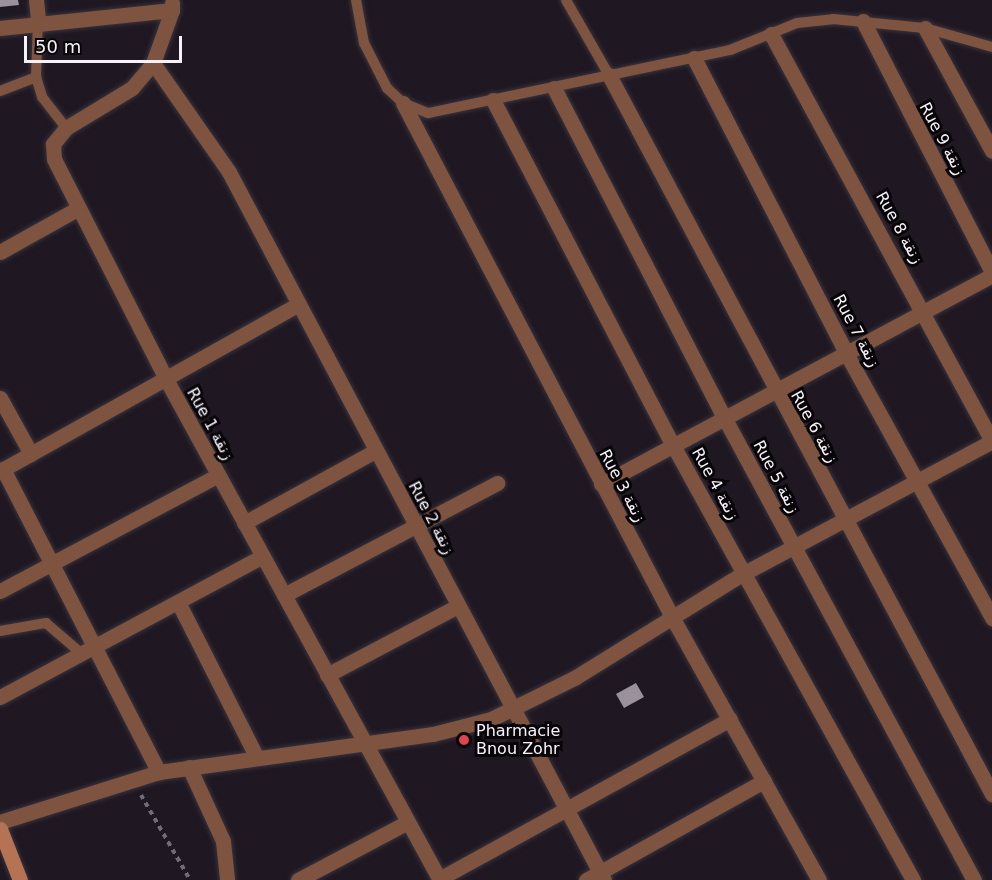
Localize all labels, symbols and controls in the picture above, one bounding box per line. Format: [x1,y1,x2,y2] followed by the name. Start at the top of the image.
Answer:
[27,24,184,62] scale bar
[35,36,81,57] text: 50 m
[915,99,969,179] street label: Rue 9 زنقة
[871,189,927,267] street label: Rue 8 زنقة
[829,291,883,371] street label: Rue 7 زنقة
[182,385,238,463] street label: Rue 1 زنقة
[786,388,842,466] street label: Rue 6 زنقة
[749,437,803,517] street label: Rue 5 زنقة
[687,445,743,523] street label: Rue 4 زنقة
[595,446,649,526] street label: Rue 3 زنقة
[404,478,458,558] street label: Rue 2 زنقة
[476,721,560,759] place label: Pharmacie Bnou Zohr
[457,733,471,747] marker: Pharmacie Bnou Zohr

